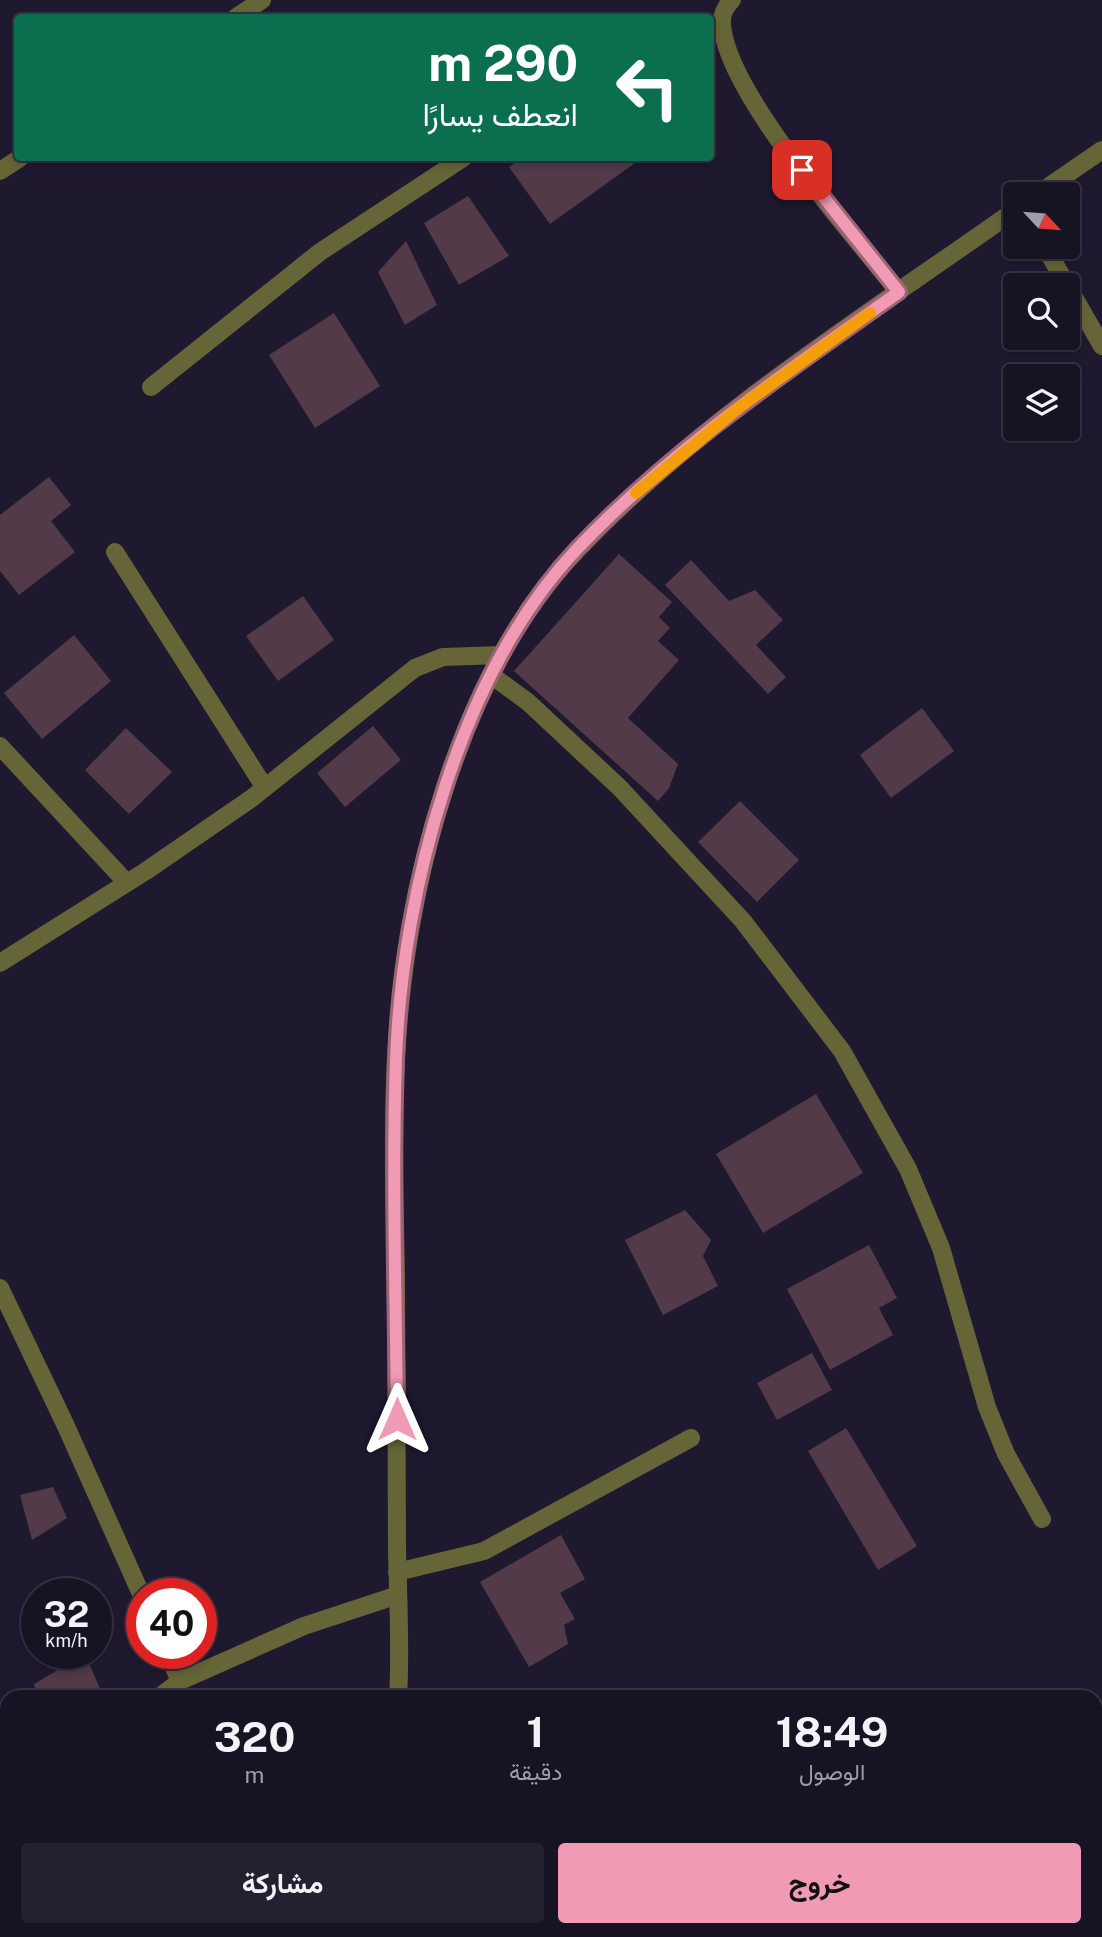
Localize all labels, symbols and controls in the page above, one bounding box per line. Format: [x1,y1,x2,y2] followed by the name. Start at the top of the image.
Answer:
[428,34,578,92] text: 290 m
[602,42,693,133] icon: left
[422,96,578,133] text: انعطف يسارًا
[772,140,832,200] pin
[783,151,821,189] icon: arrive
[1003,182,1080,259] north arrow
[1003,182,1080,441] map controls
[1003,273,1080,350] button: search
[1003,364,1080,441] button: layers
[360,1382,434,1456] position arrow
[126,1578,217,1669] speed limit sign: 40
[44,1594,89,1635] text: 32
[45,1630,88,1651] text: km/h
[527,1707,545,1756] text: 1
[776,1707,888,1756] text: 18:49
[214,1712,295,1761] text: 320
[509,1758,562,1785] text: دقيقة
[799,1758,865,1785] text: الوصول
[245,1761,264,1788] text: m
[21,1843,544,1923] button: مشاركة
[558,1843,1081,1923] button: خروج

